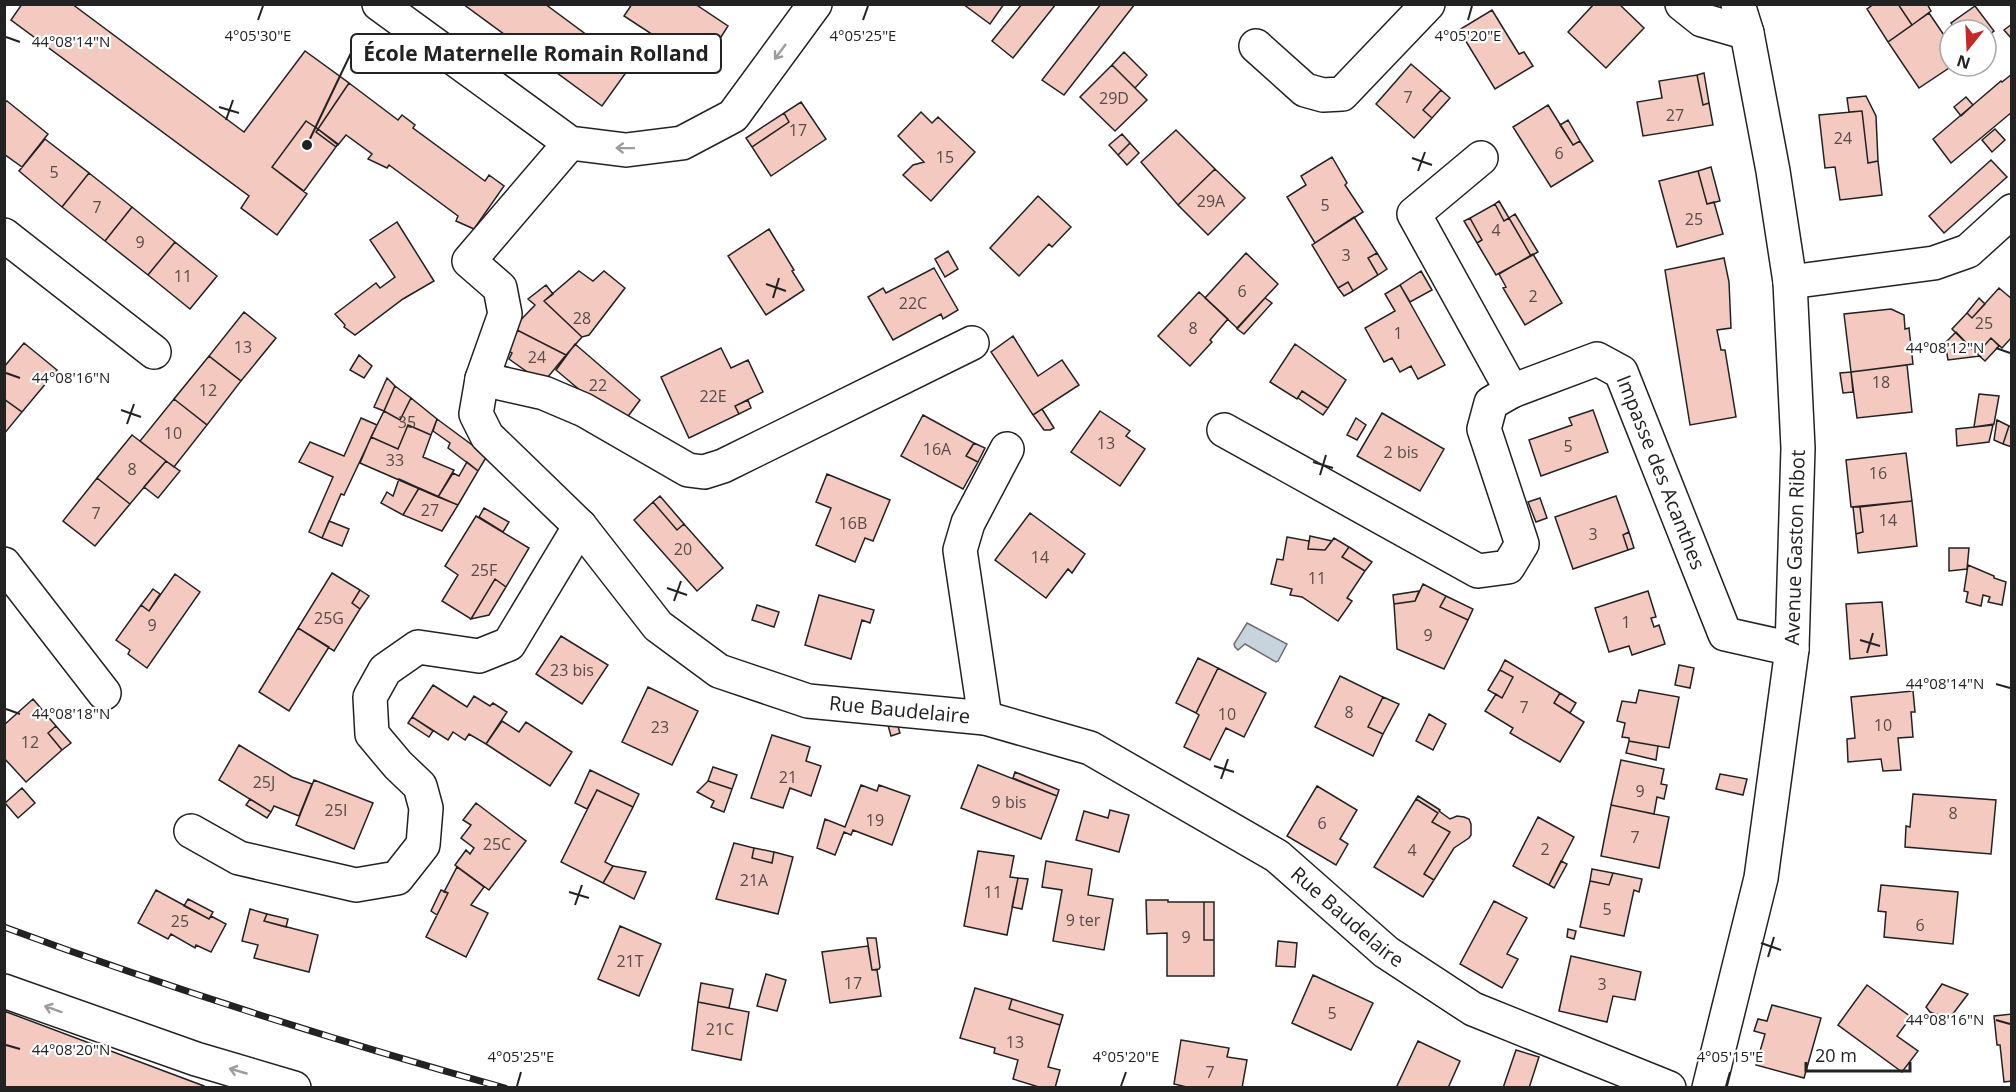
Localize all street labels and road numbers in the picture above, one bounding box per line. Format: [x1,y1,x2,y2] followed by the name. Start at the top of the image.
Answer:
[1611,371,1712,573] street label: Impasse des Acanthes
[1778,449,1811,646] street label: Avenue Gaston Ribot
[828,689,971,730] street label: Rue Baudelaire
[1285,860,1409,973] street label: Rue Baudelaire

